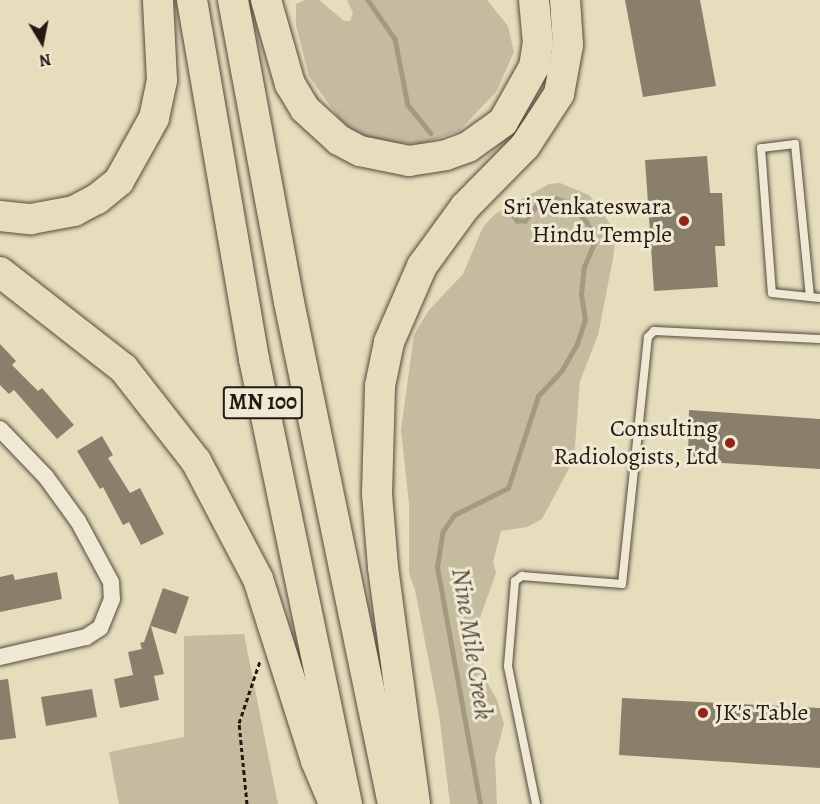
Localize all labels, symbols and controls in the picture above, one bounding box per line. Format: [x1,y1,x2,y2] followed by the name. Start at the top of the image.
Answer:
[12,12,72,72] north arrow
[37,48,53,72] text: N
[503,193,672,249] place label: Sri Venkateswara Hindu Temple
[677,214,691,228] marker: Sri Venkateswara Hindu Temple
[222,384,304,422] road number: MN 100
[553,415,718,471] place label: Consulting Radiologists, Ltd
[723,436,737,450] marker: Consulting Radiologists, Ltd
[445,566,499,722] water label: Nine Mile Creek
[715,699,808,727] place label: JK's Table
[696,706,710,720] marker: JK's Table

